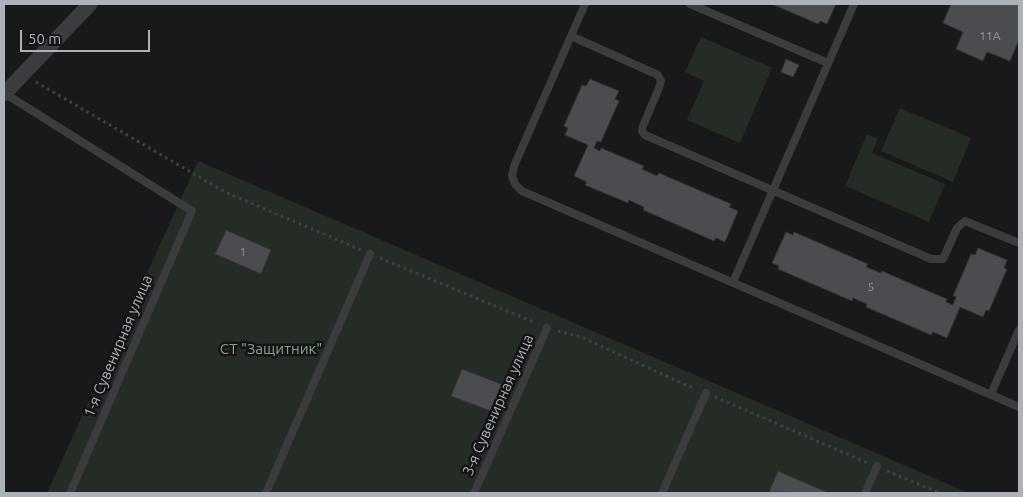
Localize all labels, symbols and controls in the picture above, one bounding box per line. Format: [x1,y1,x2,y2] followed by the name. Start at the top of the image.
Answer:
[22,20,152,52] scale bar
[979,29,1001,43] house number: 11А
[28,30,61,47] text: 50 m
[240,245,246,259] house number: 1
[80,272,156,420] street label: 1-я Сувенирная улица
[868,280,874,294] house number: 5
[459,332,537,478] street label: 3-я Сувенирная улица
[220,340,322,358] park label: СТ "Защитник"

